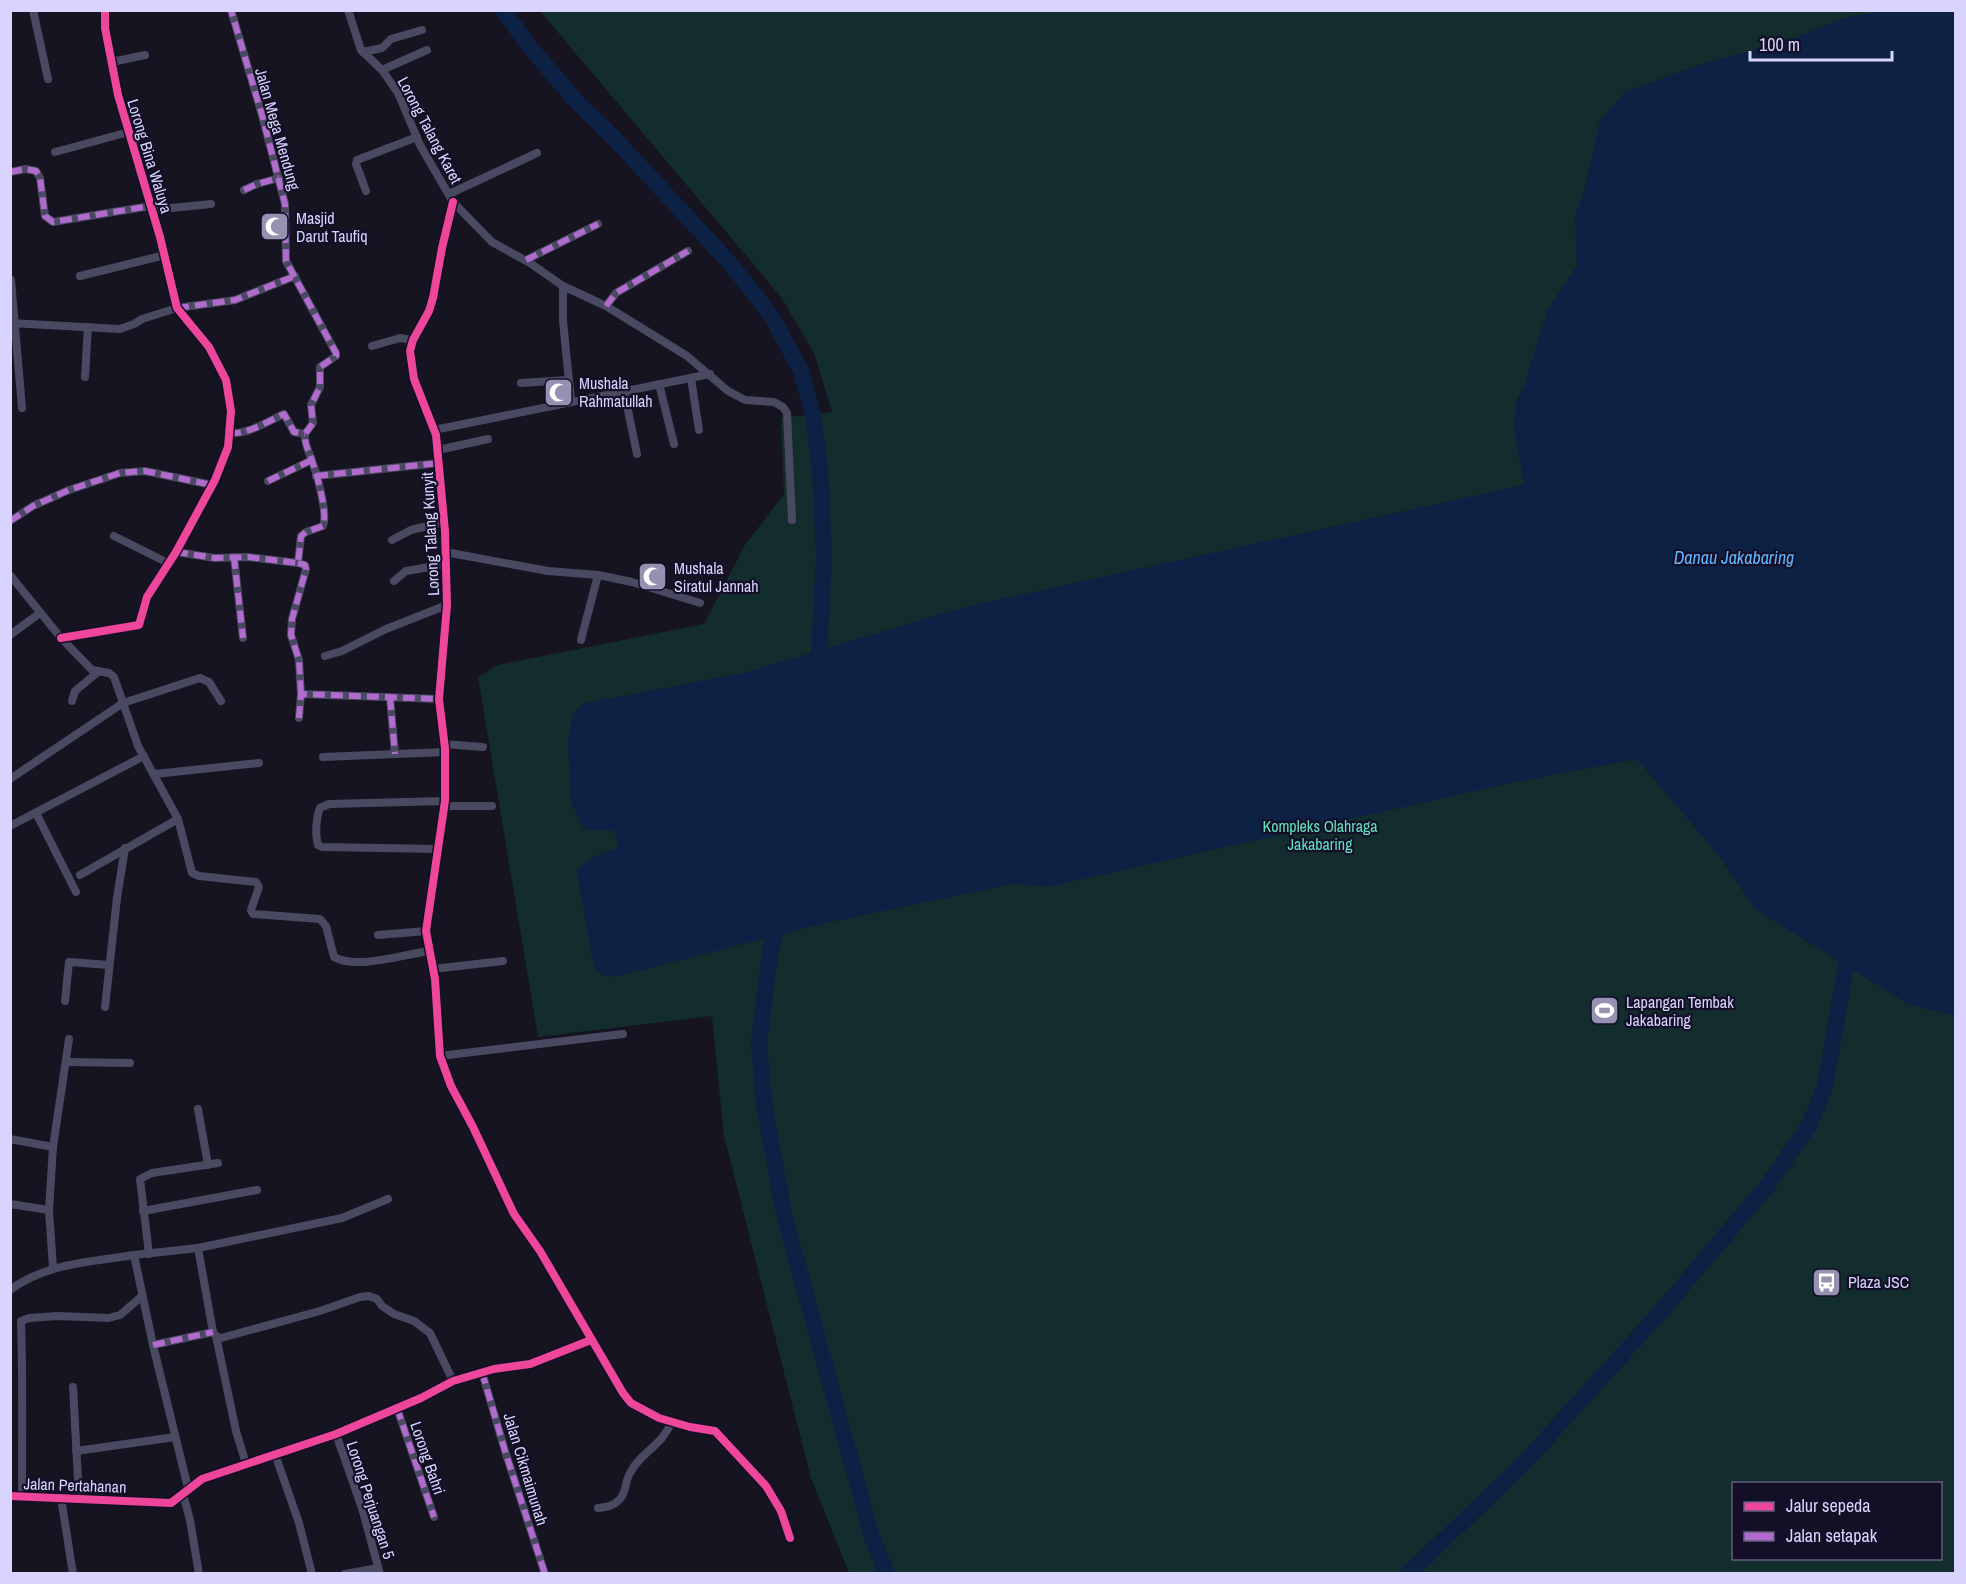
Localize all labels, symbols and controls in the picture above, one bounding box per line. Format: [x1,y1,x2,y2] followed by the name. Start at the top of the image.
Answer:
[1750,24,1892,62] scale bar
[1759,32,1800,57] text: 100 m
[250,65,306,193] street label: Jalan Mega Mendung
[393,73,468,188] street label: Lorong Talang Karet
[122,96,178,216] street label: Lorong Bina Waluya
[296,207,368,247] place label: Masjid Darut Taufiq
[259,211,291,243] mosque icon: Masjid Darut Taufiq
[579,372,653,412] place label: Mushala Rahmatullah
[542,376,574,408] mosque icon: Mushala Rahmatullah
[416,471,444,597] street label: Lorong Talang Kunyit
[1674,545,1794,570] water label: Danau Jakabaring
[674,557,759,597] place label: Mushala Siratul Jannah
[637,561,669,593] mosque icon: Mushala Siratul Jannah
[1262,815,1378,855] park label: Kompleks Olahraga Jakabaring
[1626,991,1734,1031] place label: Lapangan Tembak Jakabaring
[1589,995,1621,1027] sports icon: Lapangan Tembak Jakabaring
[1811,1266,1843,1298] bus stop icon: Plaza JSC
[1848,1271,1909,1293] place label: Plaza JSC
[498,1410,554,1528] street label: Jalan Cikmaimunah
[405,1419,451,1497] street label: Lorong Bahri
[342,1438,400,1562] street label: Lorong Perjuangan 5
[23,1472,127,1498] street label: Jalan Pertahanan
[1732,1482,1942,1560] legend
[1786,1493,1871,1518] text: Jalur sepeda
[1786,1523,1878,1548] text: Jalan setapak

